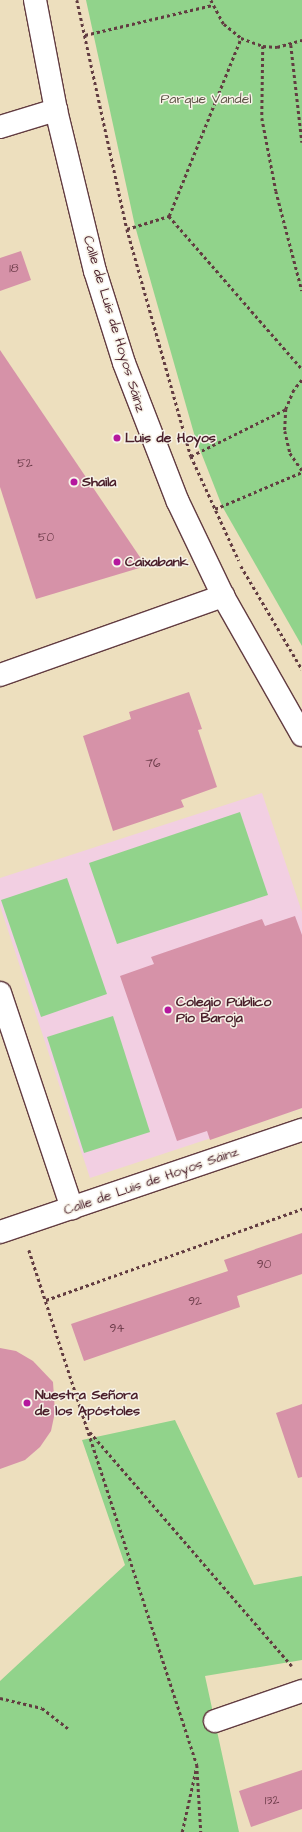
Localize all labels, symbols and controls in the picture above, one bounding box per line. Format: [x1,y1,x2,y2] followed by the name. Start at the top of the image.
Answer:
[160,91,252,107] park label: Parque Vandel
[79,234,149,414] street label: Calle de Luis de Hoyos Sáinz
[9,262,19,276] house number: 18
[125,430,216,446] place label: Luis de Hoyos
[112,433,122,443] marker: Luis de Hoyos
[17,457,33,471] house number: 52
[82,474,116,490] place label: Shaila
[69,477,79,487] marker: Shaila
[38,531,54,545] house number: 50
[125,554,188,570] place label: Caixabank
[112,557,122,567] marker: Caixabank
[146,757,160,771] house number: 76
[176,994,271,1026] place label: Colegio Público Pío Baroja
[163,1005,173,1015] marker: Colegio Público Pío Baroja
[61,1143,241,1219] street label: Calle de Luis de Hoyos Sáinz
[257,1258,271,1272] house number: 90
[188,1295,202,1309] house number: 92
[110,1322,124,1336] house number: 94
[35,1387,140,1420] place label: Nuestra Señora de los Apóstoles
[22,1398,32,1408] marker: Nuestra Señora de los Apóstoles
[265,1794,279,1808] house number: 132

